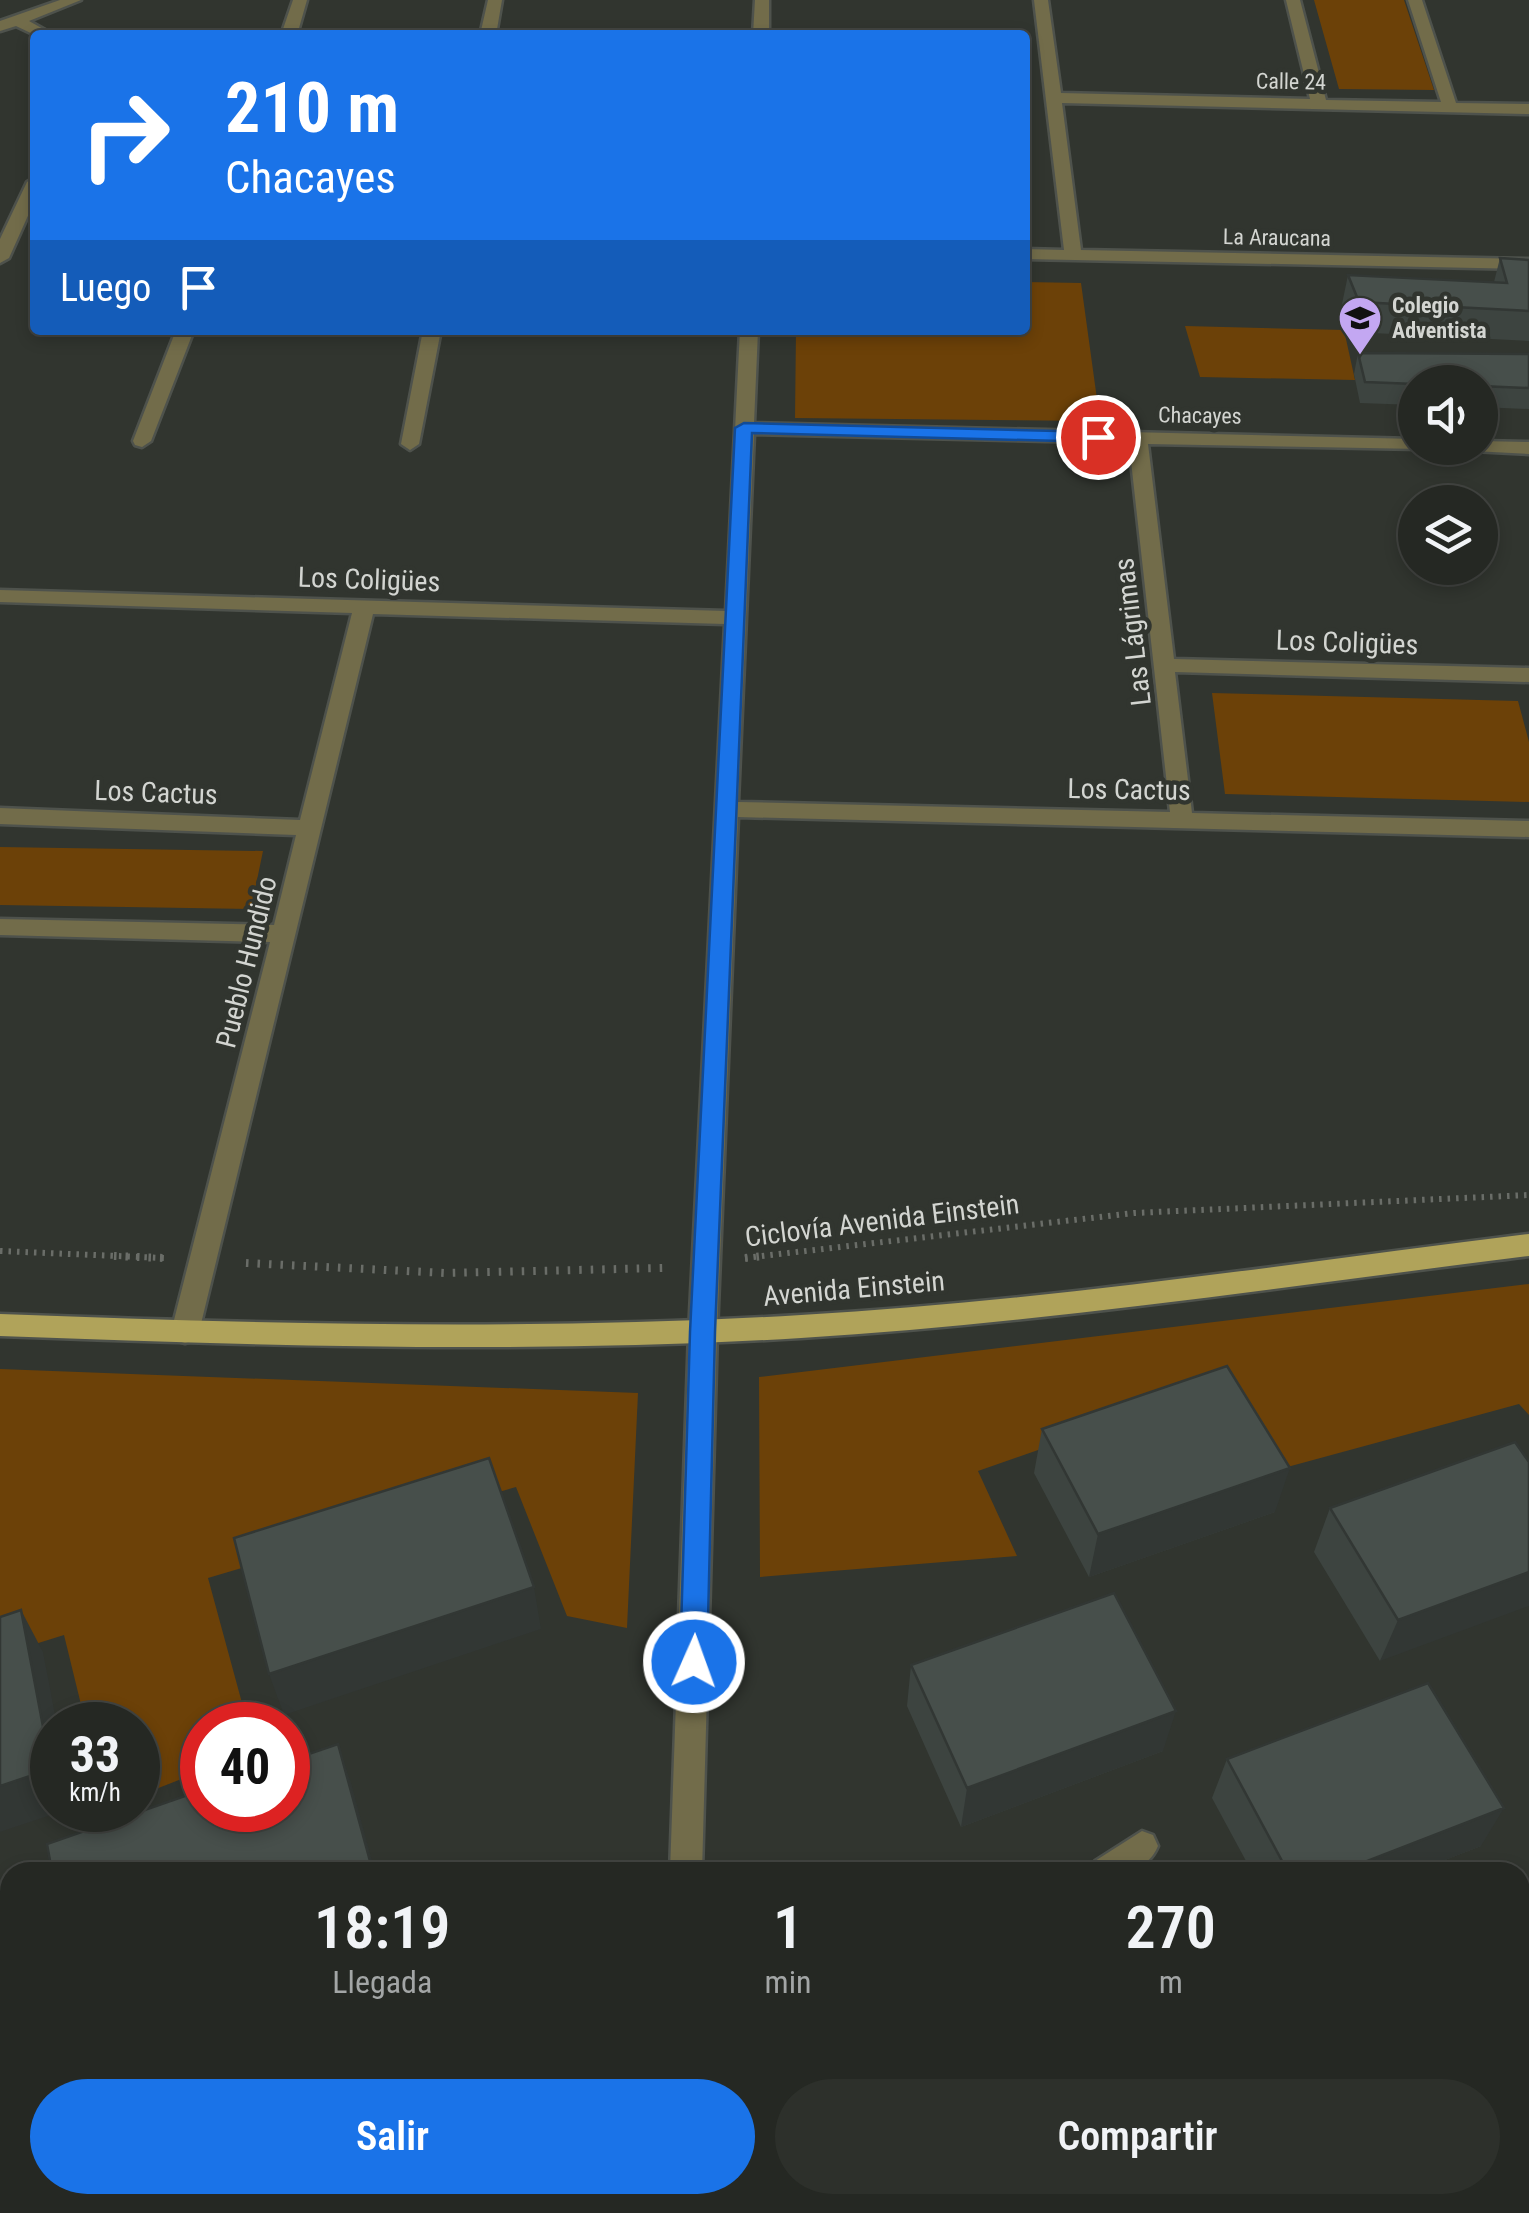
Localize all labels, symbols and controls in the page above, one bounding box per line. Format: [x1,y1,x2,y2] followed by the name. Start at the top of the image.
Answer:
[225,67,399,149] text: 210 m
[1256,68,1326,95] street label: Calle 24
[60,70,190,200] icon: right
[225,151,396,204] text: Chacayes
[1223,224,1331,251] street label: La Araucana
[171,260,226,315] icon: arrive
[60,266,151,310] text: Luego
[1392,293,1487,343] place label: Colegio Adventista
[1337,295,1383,356] school or university icon: Colegio Adventista
[1398,365,1498,585] map controls
[1398,365,1498,465] button: sound
[1056,395,1141,480] pin
[1158,402,1242,429] street label: Chacayes
[1071,410,1126,465] icon: arrive
[1398,485,1498,585] button: layers
[1107,556,1158,708] street label: Las Lágrimas
[297,561,441,598] street label: Los Coligües
[1275,624,1419,661] street label: Los Coligües
[1067,772,1191,807] street label: Los Cactus
[94,774,218,811] street label: Los Cactus
[209,873,284,1051] street label: Pueblo Hundido
[743,1187,1021,1254] street label: Ciclovía Avenida Einstein
[762,1264,946,1313] street label: Avenida Einstein
[642,1610,746,1714] position arrow
[180,1702,310,1832] speed limit sign: 40
[70,1726,120,1784] text: 33
[69,1778,121,1807] text: km/h
[314,1892,451,1963] text: 18:19
[773,1892,803,1963] text: 1
[1125,1892,1216,1963] text: 270
[332,1963,432,2001] text: Llegada
[765,1963,811,2001] text: min
[1159,1963,1183,2001] text: m
[30,2079,755,2194] button: Salir
[775,2079,1500,2194] button: Compartir

